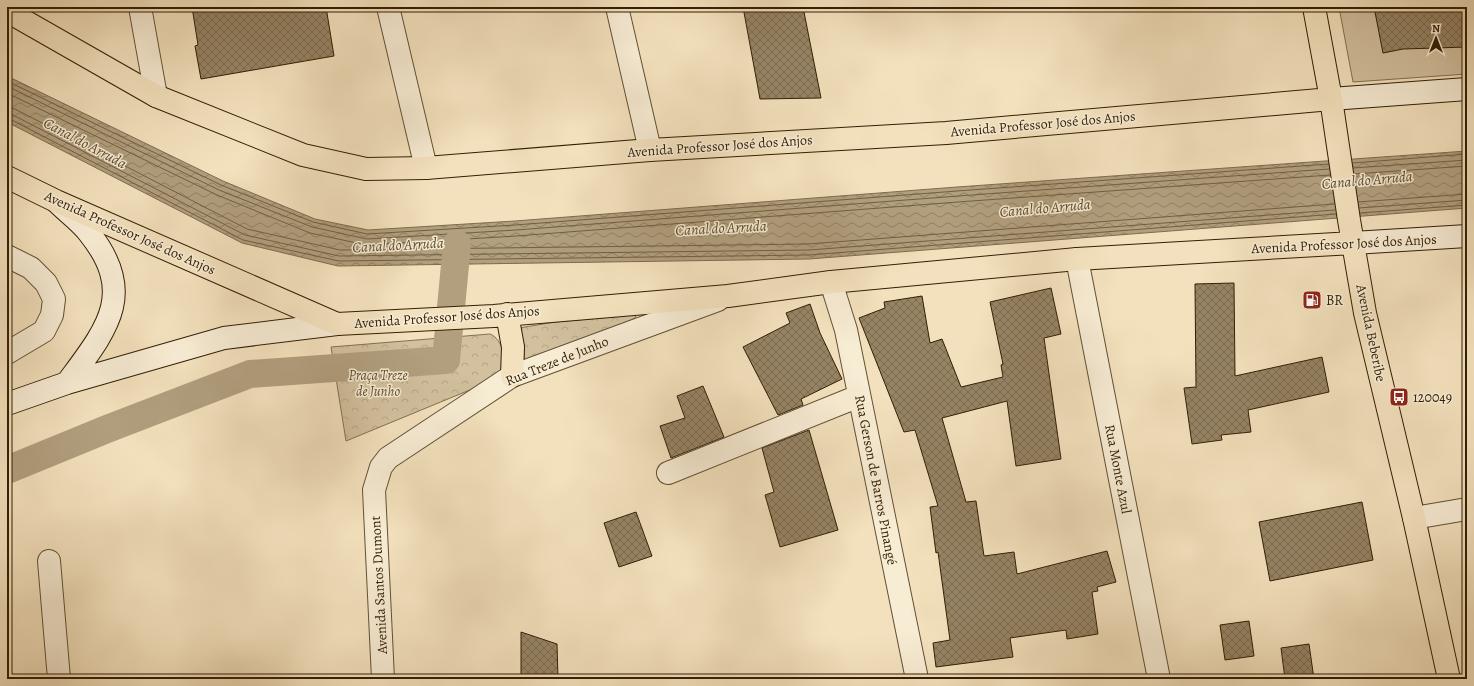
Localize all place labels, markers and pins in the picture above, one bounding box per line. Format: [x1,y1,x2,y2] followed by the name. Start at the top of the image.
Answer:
[1301,289,1323,311] fuel station icon: BR
[1326,291,1343,310] place label: BR
[1388,386,1410,408] bus stop icon: 120049
[1413,388,1452,407] place label: 120049

